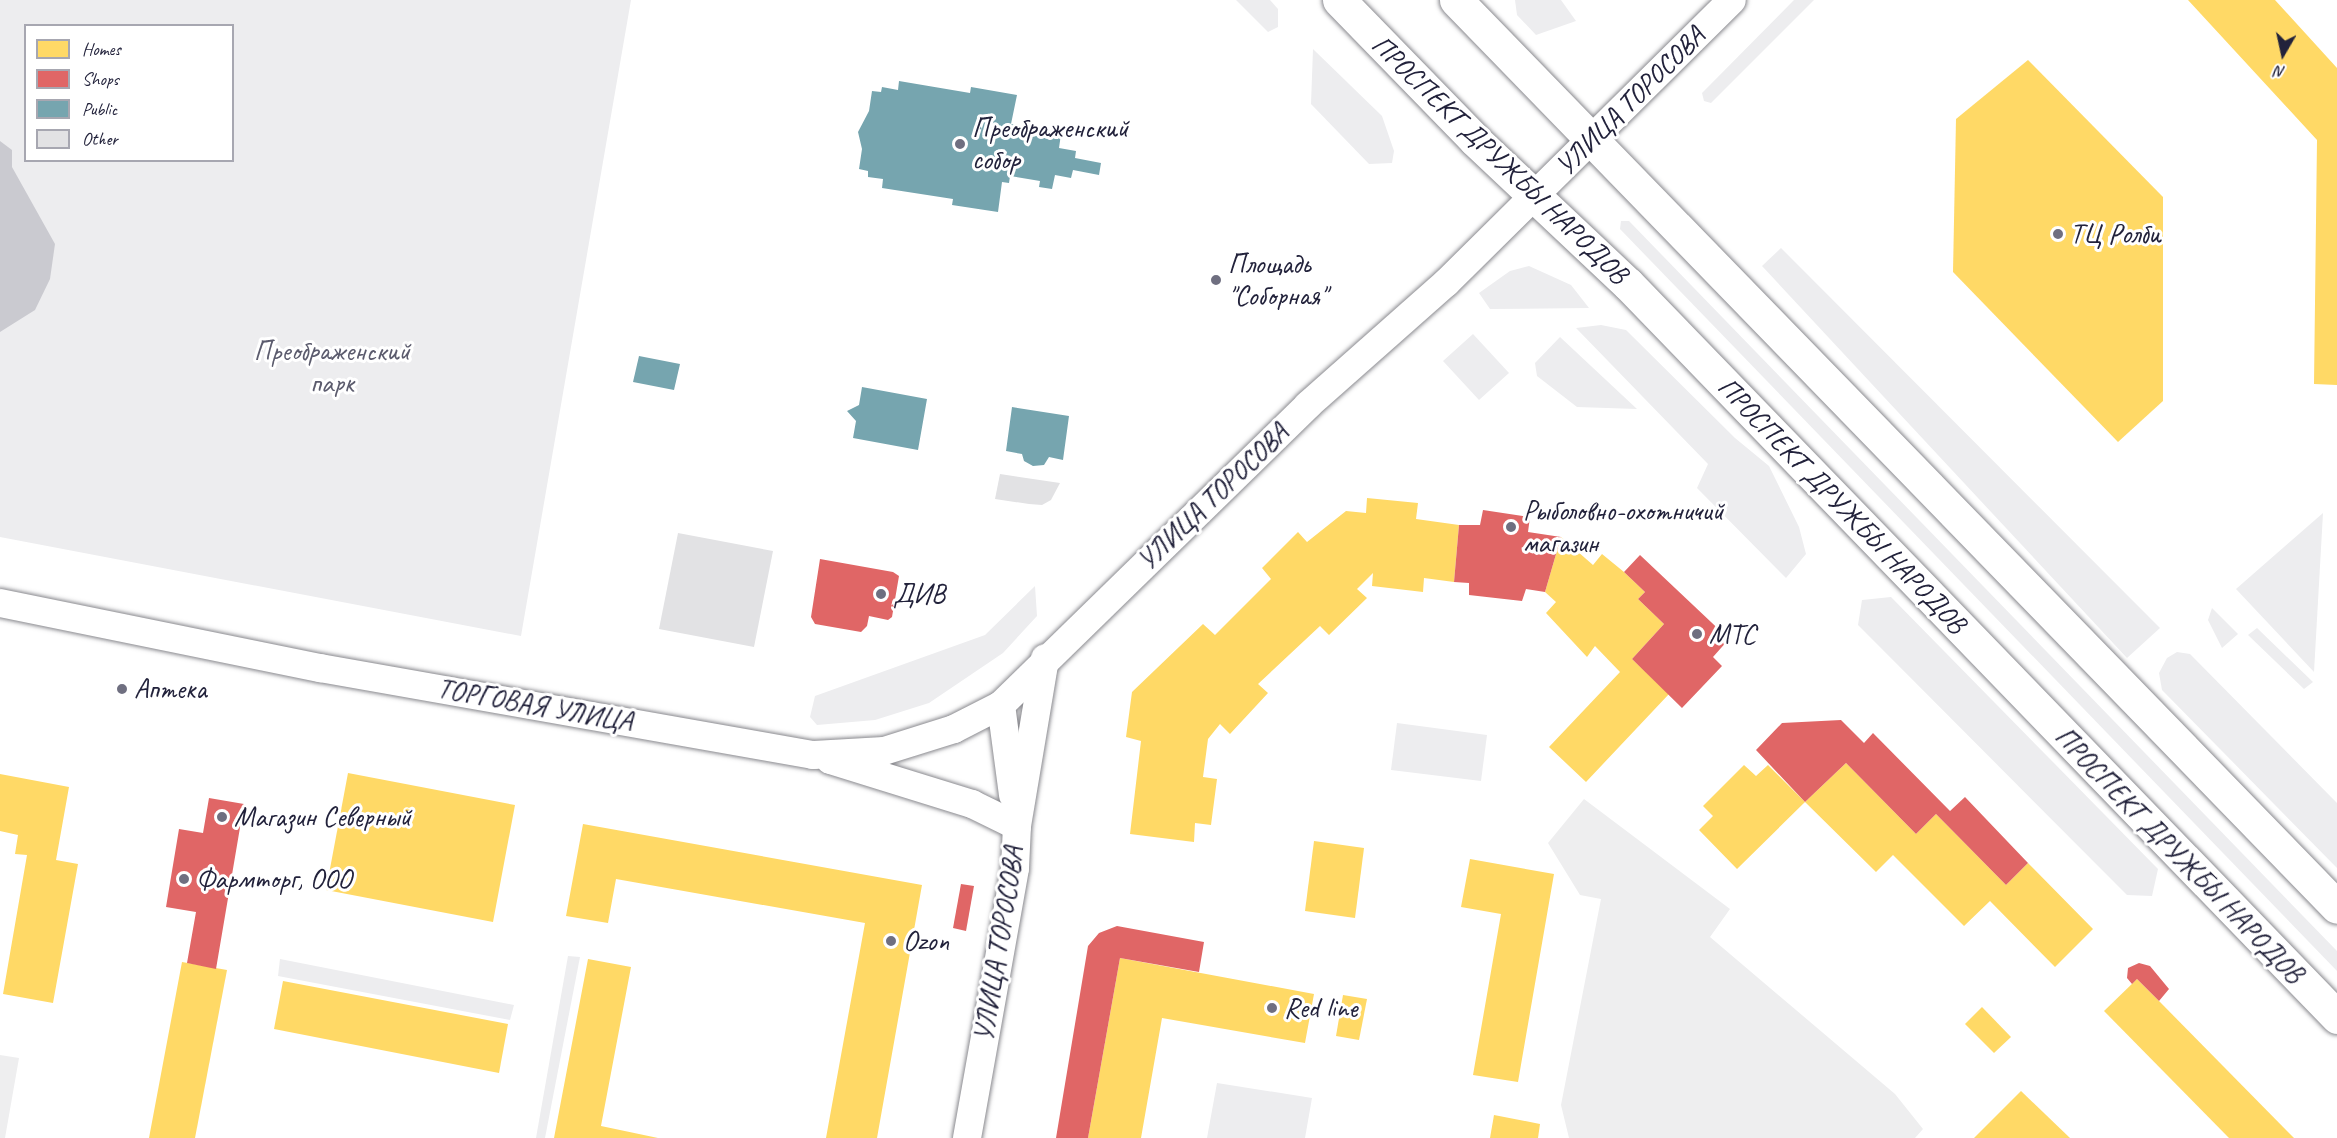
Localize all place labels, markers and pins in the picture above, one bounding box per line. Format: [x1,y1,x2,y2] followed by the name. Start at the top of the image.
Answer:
[972,111,1128,177] place label: Преображенский собор
[953,137,967,151] marker: Преображенский собор
[2070,217,2160,251] place label: ТЦ Ролби
[2051,227,2065,241] marker: ТЦ Ролби
[1228,247,1326,313] place label: Площадь "Соборная"
[1209,273,1223,287] marker: Площадь "Соборная"
[1523,494,1724,560] place label: Рыболовно-охотничий магазин
[1504,520,1518,534] marker: Рыболовно-охотничий магазин
[893,577,944,611] place label: ДИВ
[874,587,888,601] marker: ДИВ
[1709,617,1755,651] place label: МТС
[1690,627,1704,641] marker: МТС
[134,672,206,706] place label: Аптека
[115,682,129,696] marker: Аптека
[234,800,411,834] place label: Магазин Северный
[215,810,229,824] marker: Магазин Северный
[196,862,351,896] place label: Фармторг, ООО
[177,872,191,886] marker: Фармторг, ООО
[903,924,949,958] place label: Ozon
[884,934,898,948] marker: Ozon
[1284,991,1357,1025] place label: Red line
[1265,1001,1279,1015] marker: Red line

